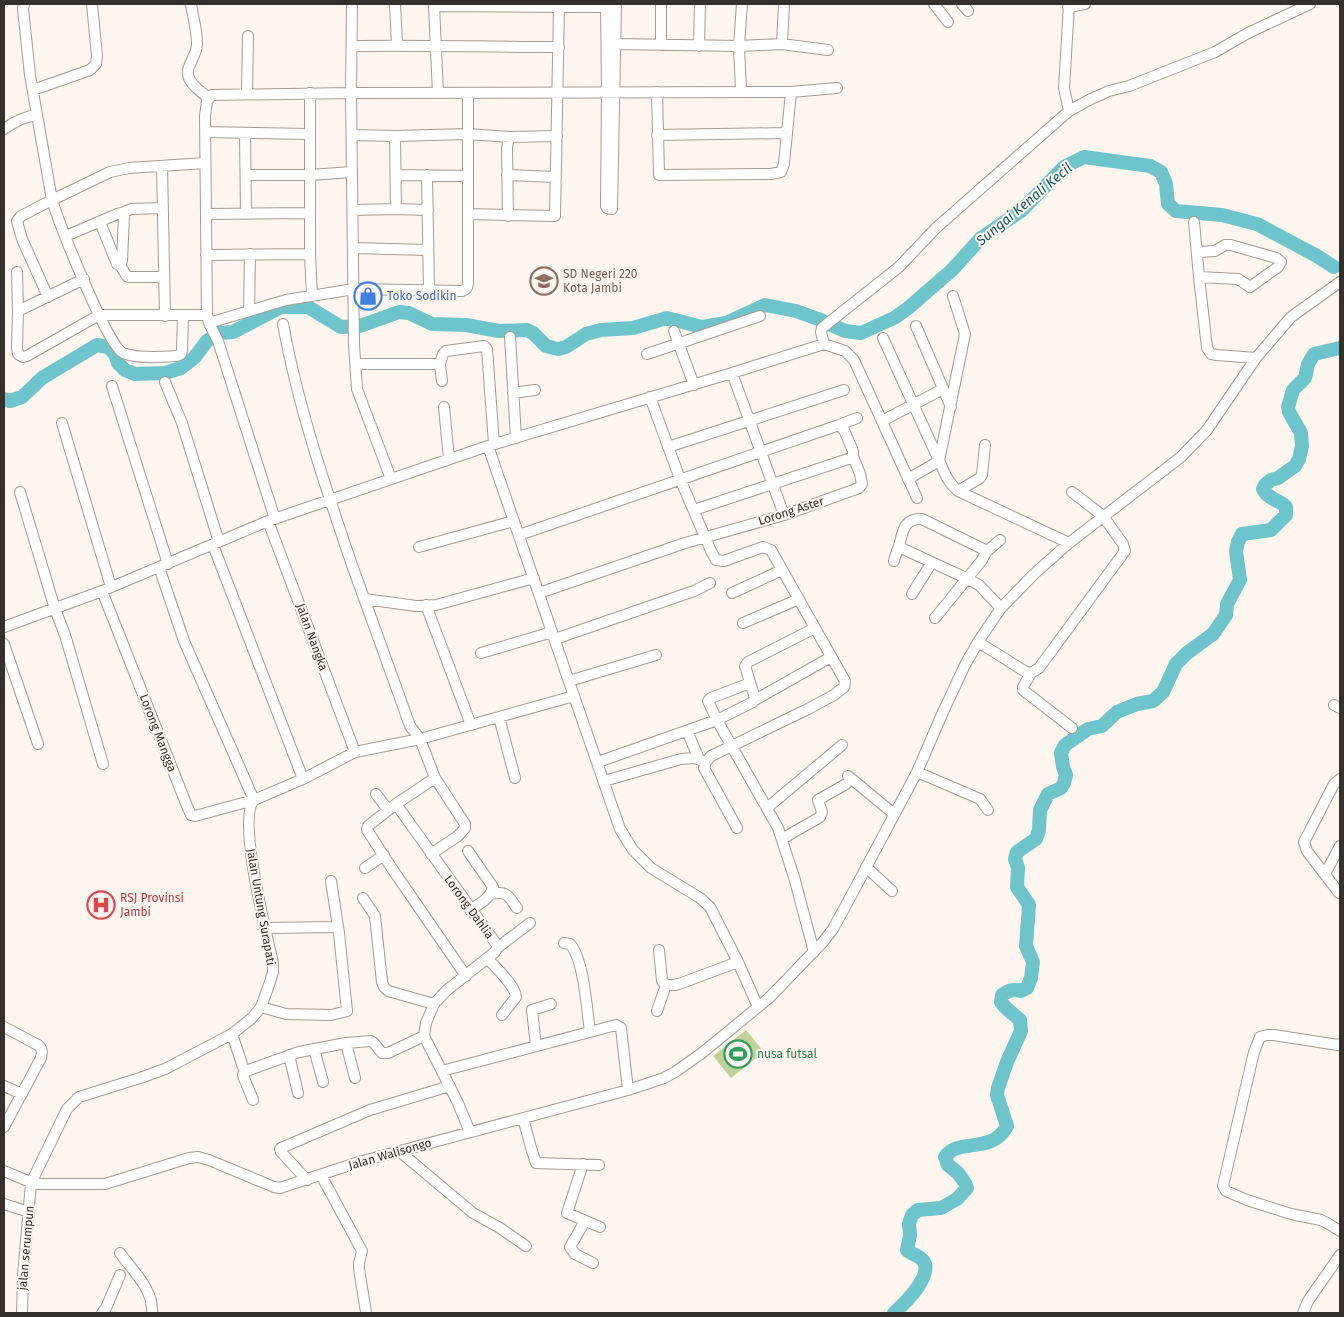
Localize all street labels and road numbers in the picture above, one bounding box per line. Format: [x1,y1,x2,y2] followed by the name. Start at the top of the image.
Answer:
[756,494,826,528] street label: Lorong Aster
[293,601,331,673] street label: Jalan Nangka
[137,692,179,774] street label: Lorong Mangga
[244,847,278,967] street label: Jalan Untung Surapati
[441,873,497,941] street label: Lorong Dahlia
[347,1135,433,1173] street label: Jalan Walisongo
[15,1205,37,1292] street label: jalan serumpun

